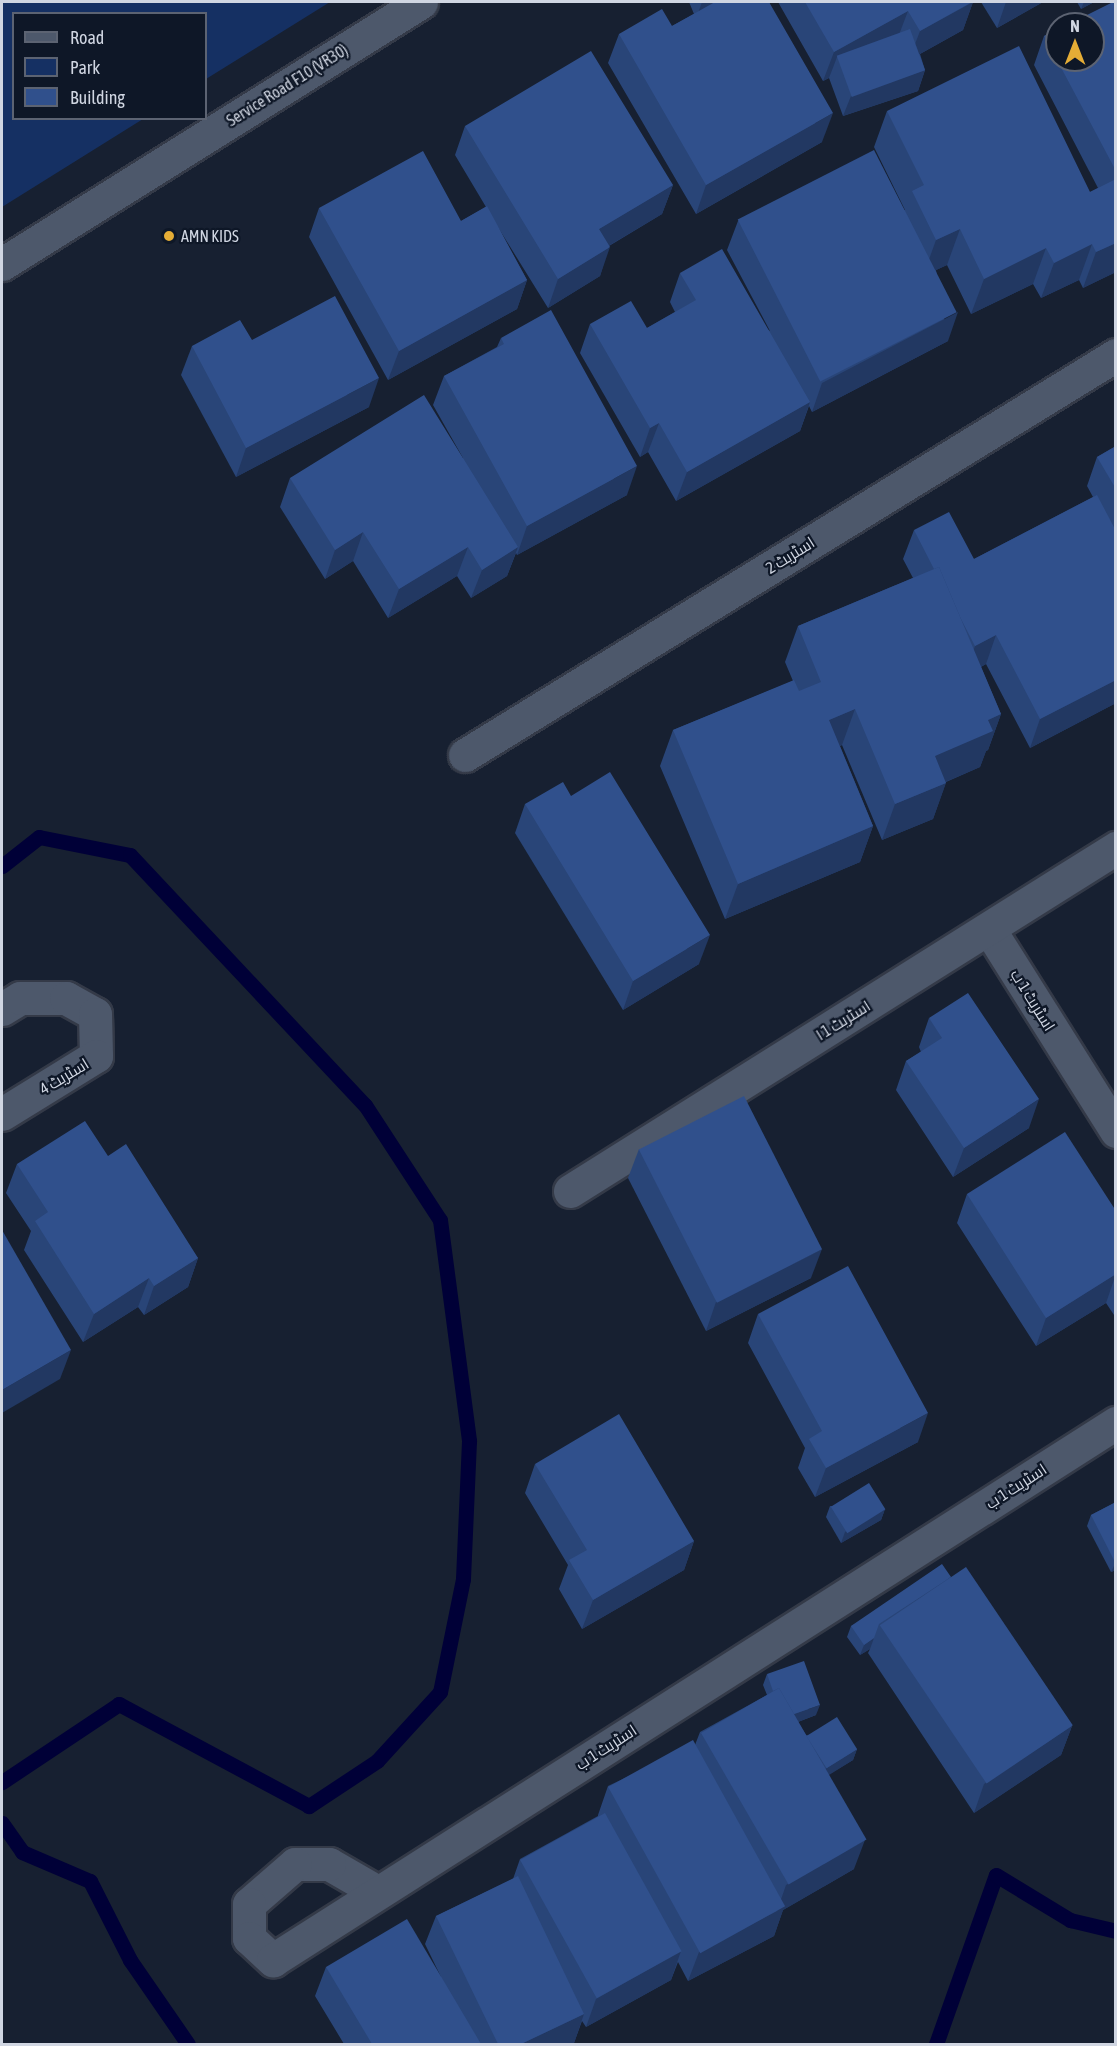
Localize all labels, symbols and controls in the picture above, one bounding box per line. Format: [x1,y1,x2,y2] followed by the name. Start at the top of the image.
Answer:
[12,12,207,120] legend
[1045,12,1105,72] north arrow
[1070,17,1080,35] text: N
[70,27,104,48] text: Road
[223,40,351,130] street label: Service Road F10 (VR30)
[70,57,100,78] text: Park
[70,87,125,108] text: Building
[181,226,239,246] place label: AMN KIDS
[162,229,176,243] marker: AMN KIDS
[762,533,818,577] street label: اسٹریٹ 2
[1007,966,1059,1034] street label: اسٹریٹ 1 ب
[812,996,874,1044] street label: اسٹریٹ 1 ا
[36,1054,92,1098] street label: اسٹریٹ 4
[982,1459,1050,1513] street label: اسٹریٹ 1 ب
[572,1720,640,1774] street label: اسٹریٹ 1 ب

